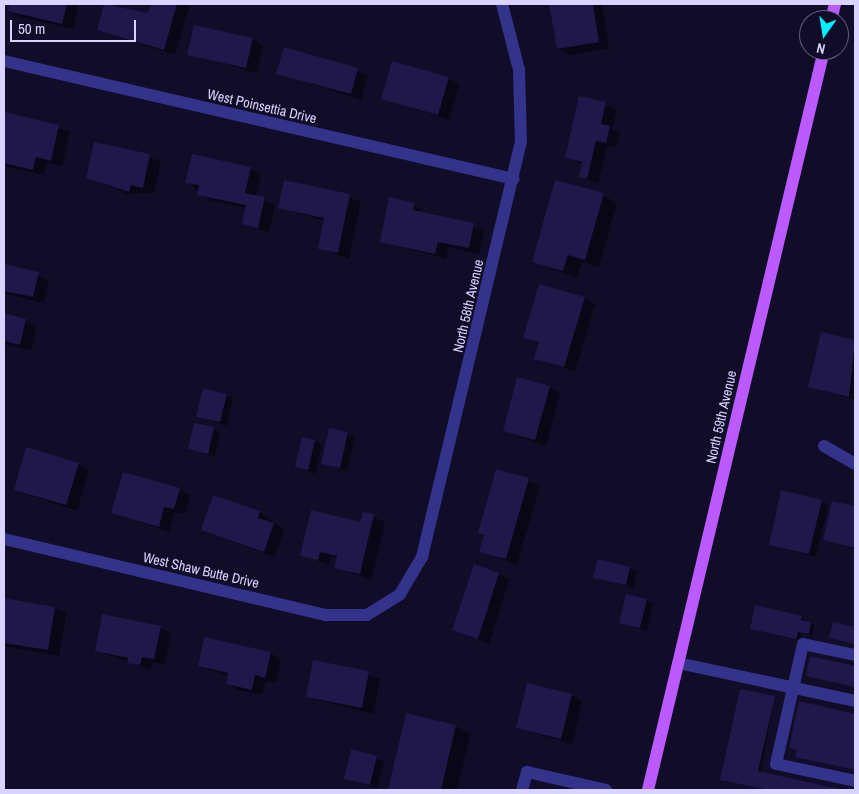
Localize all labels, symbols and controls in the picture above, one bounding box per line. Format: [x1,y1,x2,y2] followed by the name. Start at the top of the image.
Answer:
[12,10,139,42] scale bar
[799,10,849,60] north arrow
[18,18,45,39] text: 50 m
[815,39,827,58] text: N
[206,85,318,127] street label: West Poinsettia Drive
[449,258,487,354] street label: North 58th Avenue
[702,369,740,465] street label: North 59th Avenue
[141,548,261,592] street label: West Shaw Butte Drive

